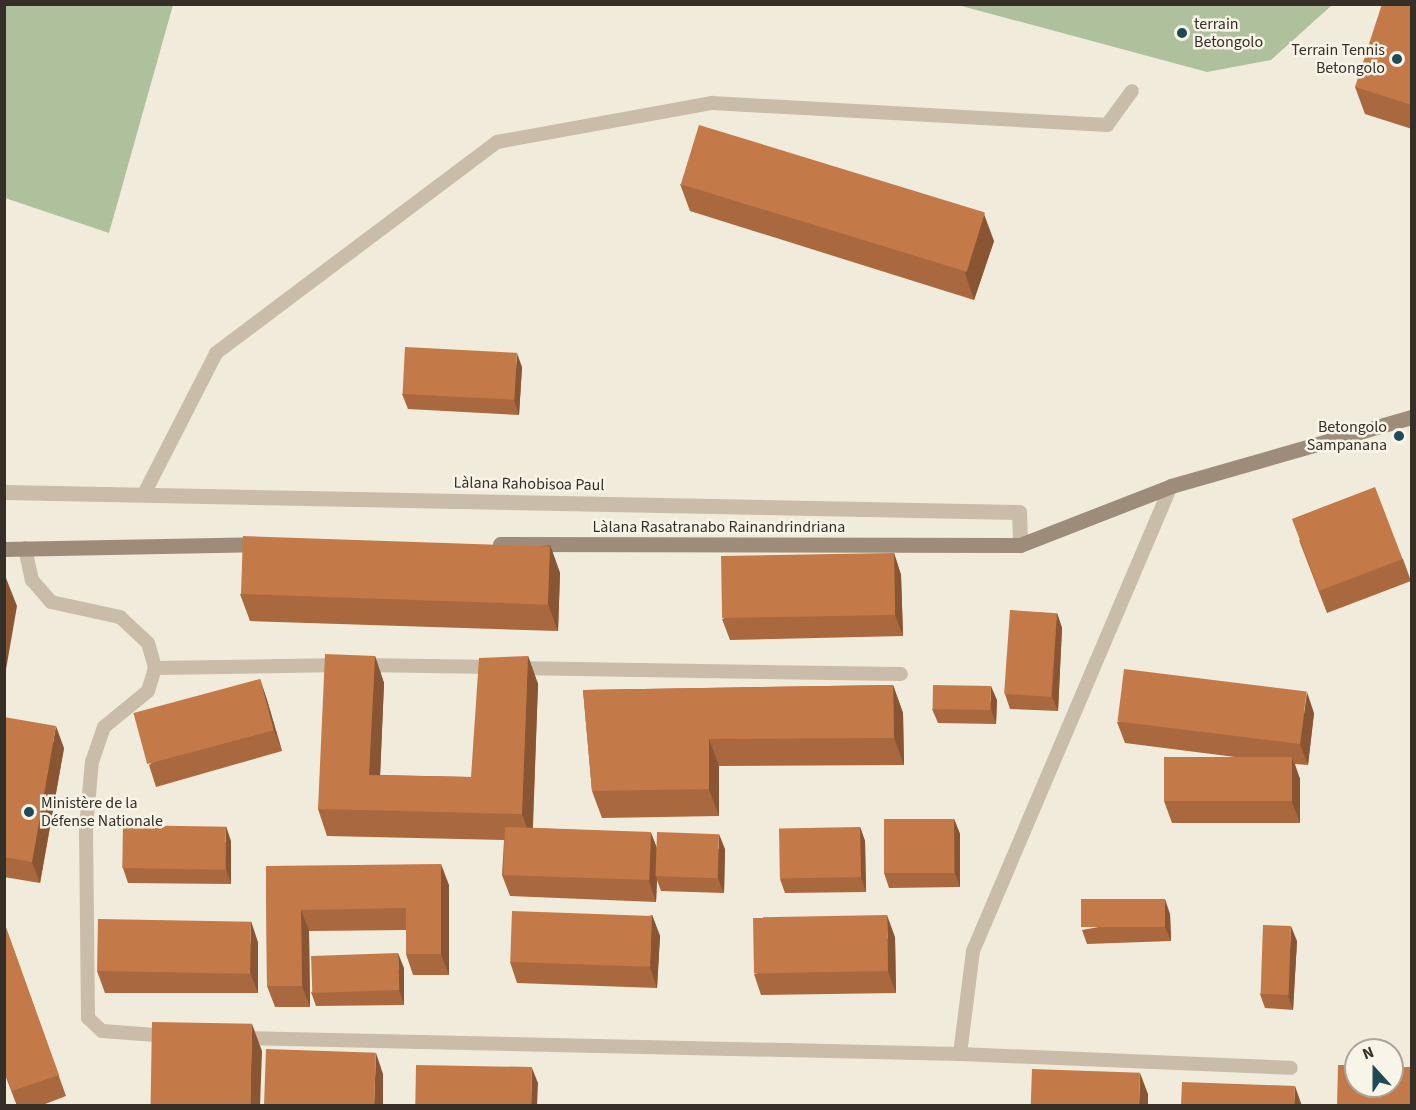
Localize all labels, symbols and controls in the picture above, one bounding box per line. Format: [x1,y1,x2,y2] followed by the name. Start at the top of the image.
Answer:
[1194,14,1263,52] place label: terrain Betongolo
[1175,26,1189,40] marker: terrain Betongolo
[1291,40,1385,78] place label: Terrain Tennis Betongolo
[1390,52,1404,66] marker: Terrain Tennis Betongolo
[1307,417,1387,455] place label: Betongolo Sampanana
[1392,429,1406,443] marker: Betongolo Sampanana
[453,473,605,495] street label: Làlana Rahobisoa Paul
[593,517,845,537] street label: Làlana Rasatranabo Rainandrindriana
[41,793,163,831] place label: Ministère de la Défense Nationale
[22,805,36,819] marker: Ministère de la Défense Nationale
[1344,1038,1404,1098] north arrow
[1359,1041,1377,1065] text: N

